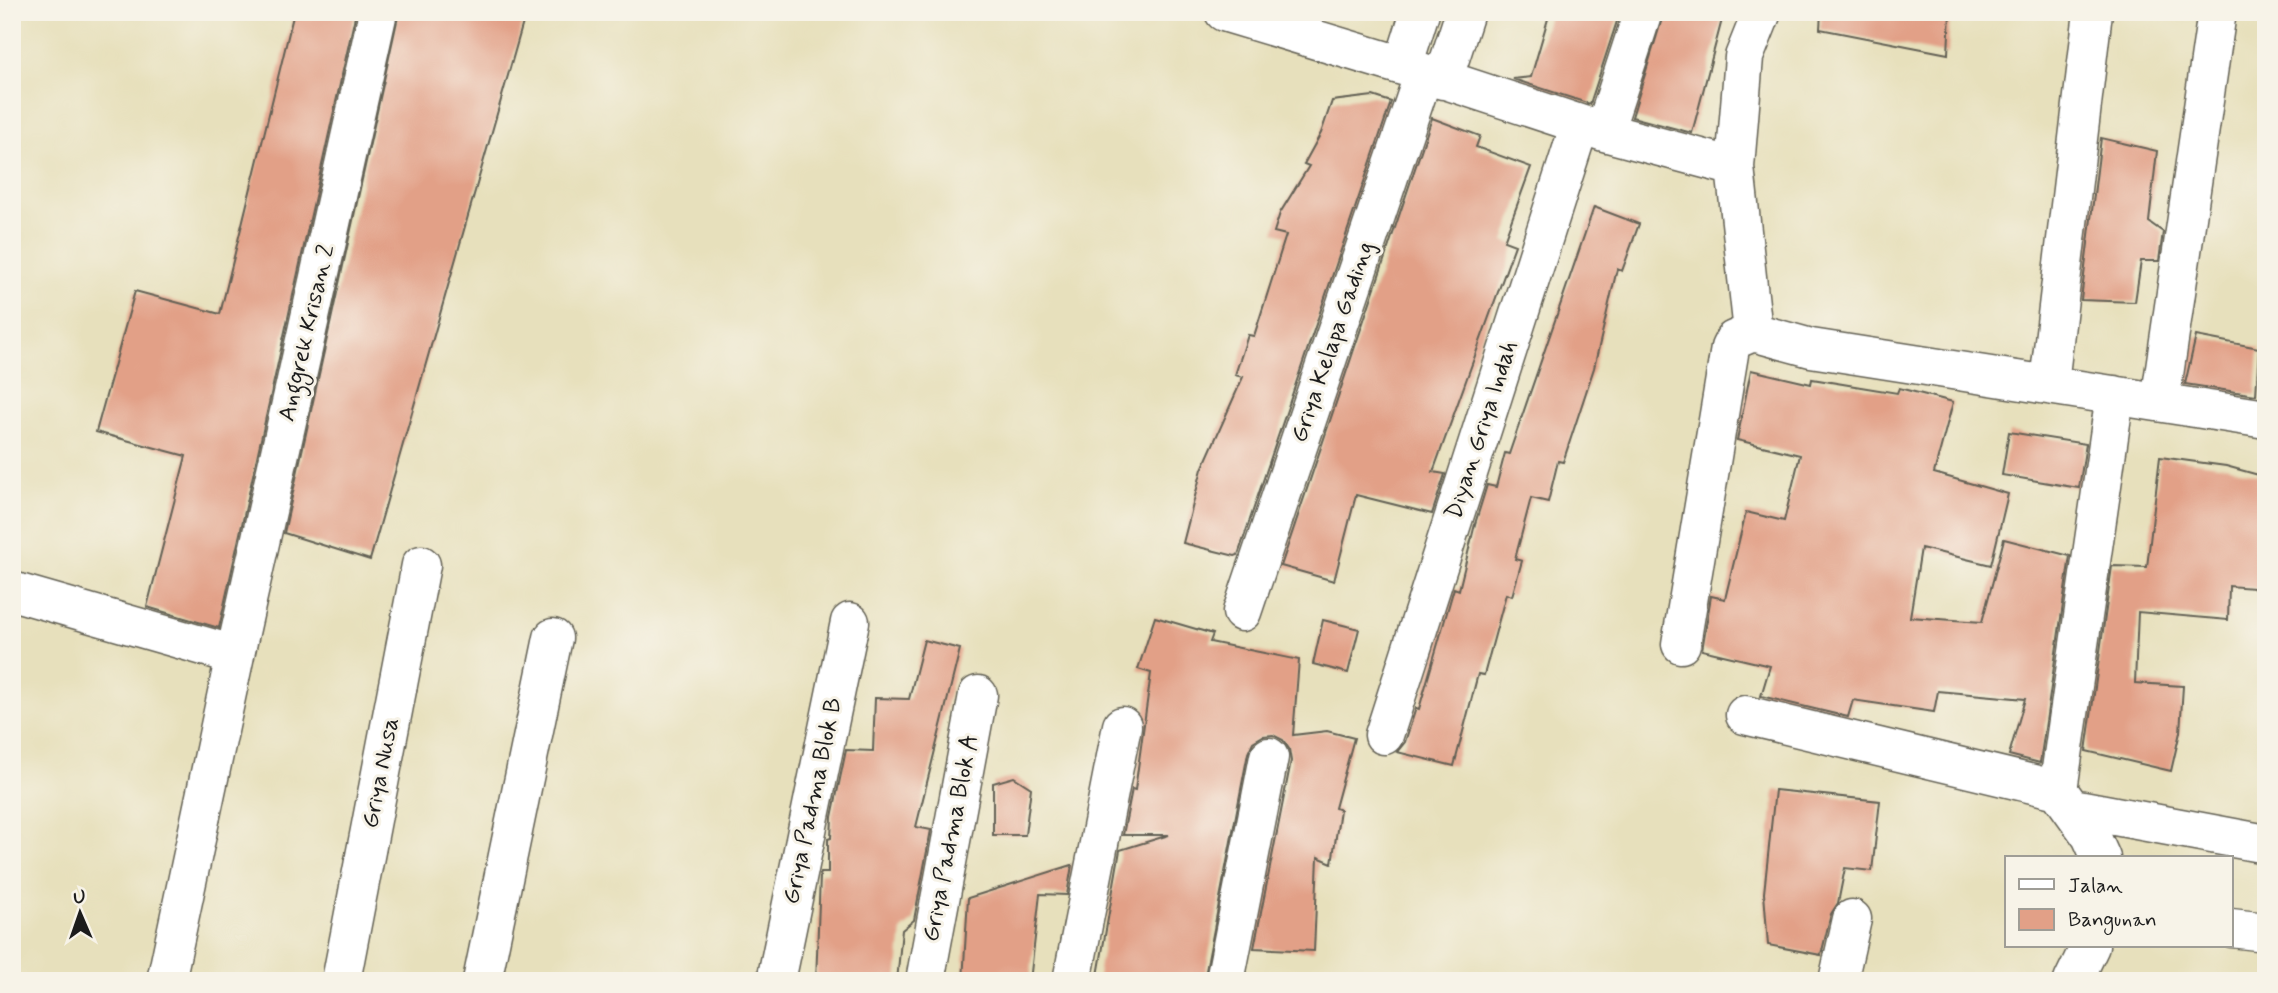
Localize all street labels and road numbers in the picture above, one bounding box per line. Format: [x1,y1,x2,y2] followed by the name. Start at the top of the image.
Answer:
[1284,237,1382,447] street label: Griya Kelapa Gading
[272,241,345,425] street label: Anggrek Krisan 2
[1438,337,1526,523] street label: Diyan Griya Indah
[776,695,850,907] street label: Griya Padma Blok B
[355,715,407,831] street label: Griya Nusa
[916,731,986,945] street label: Griya Padma Blok A

